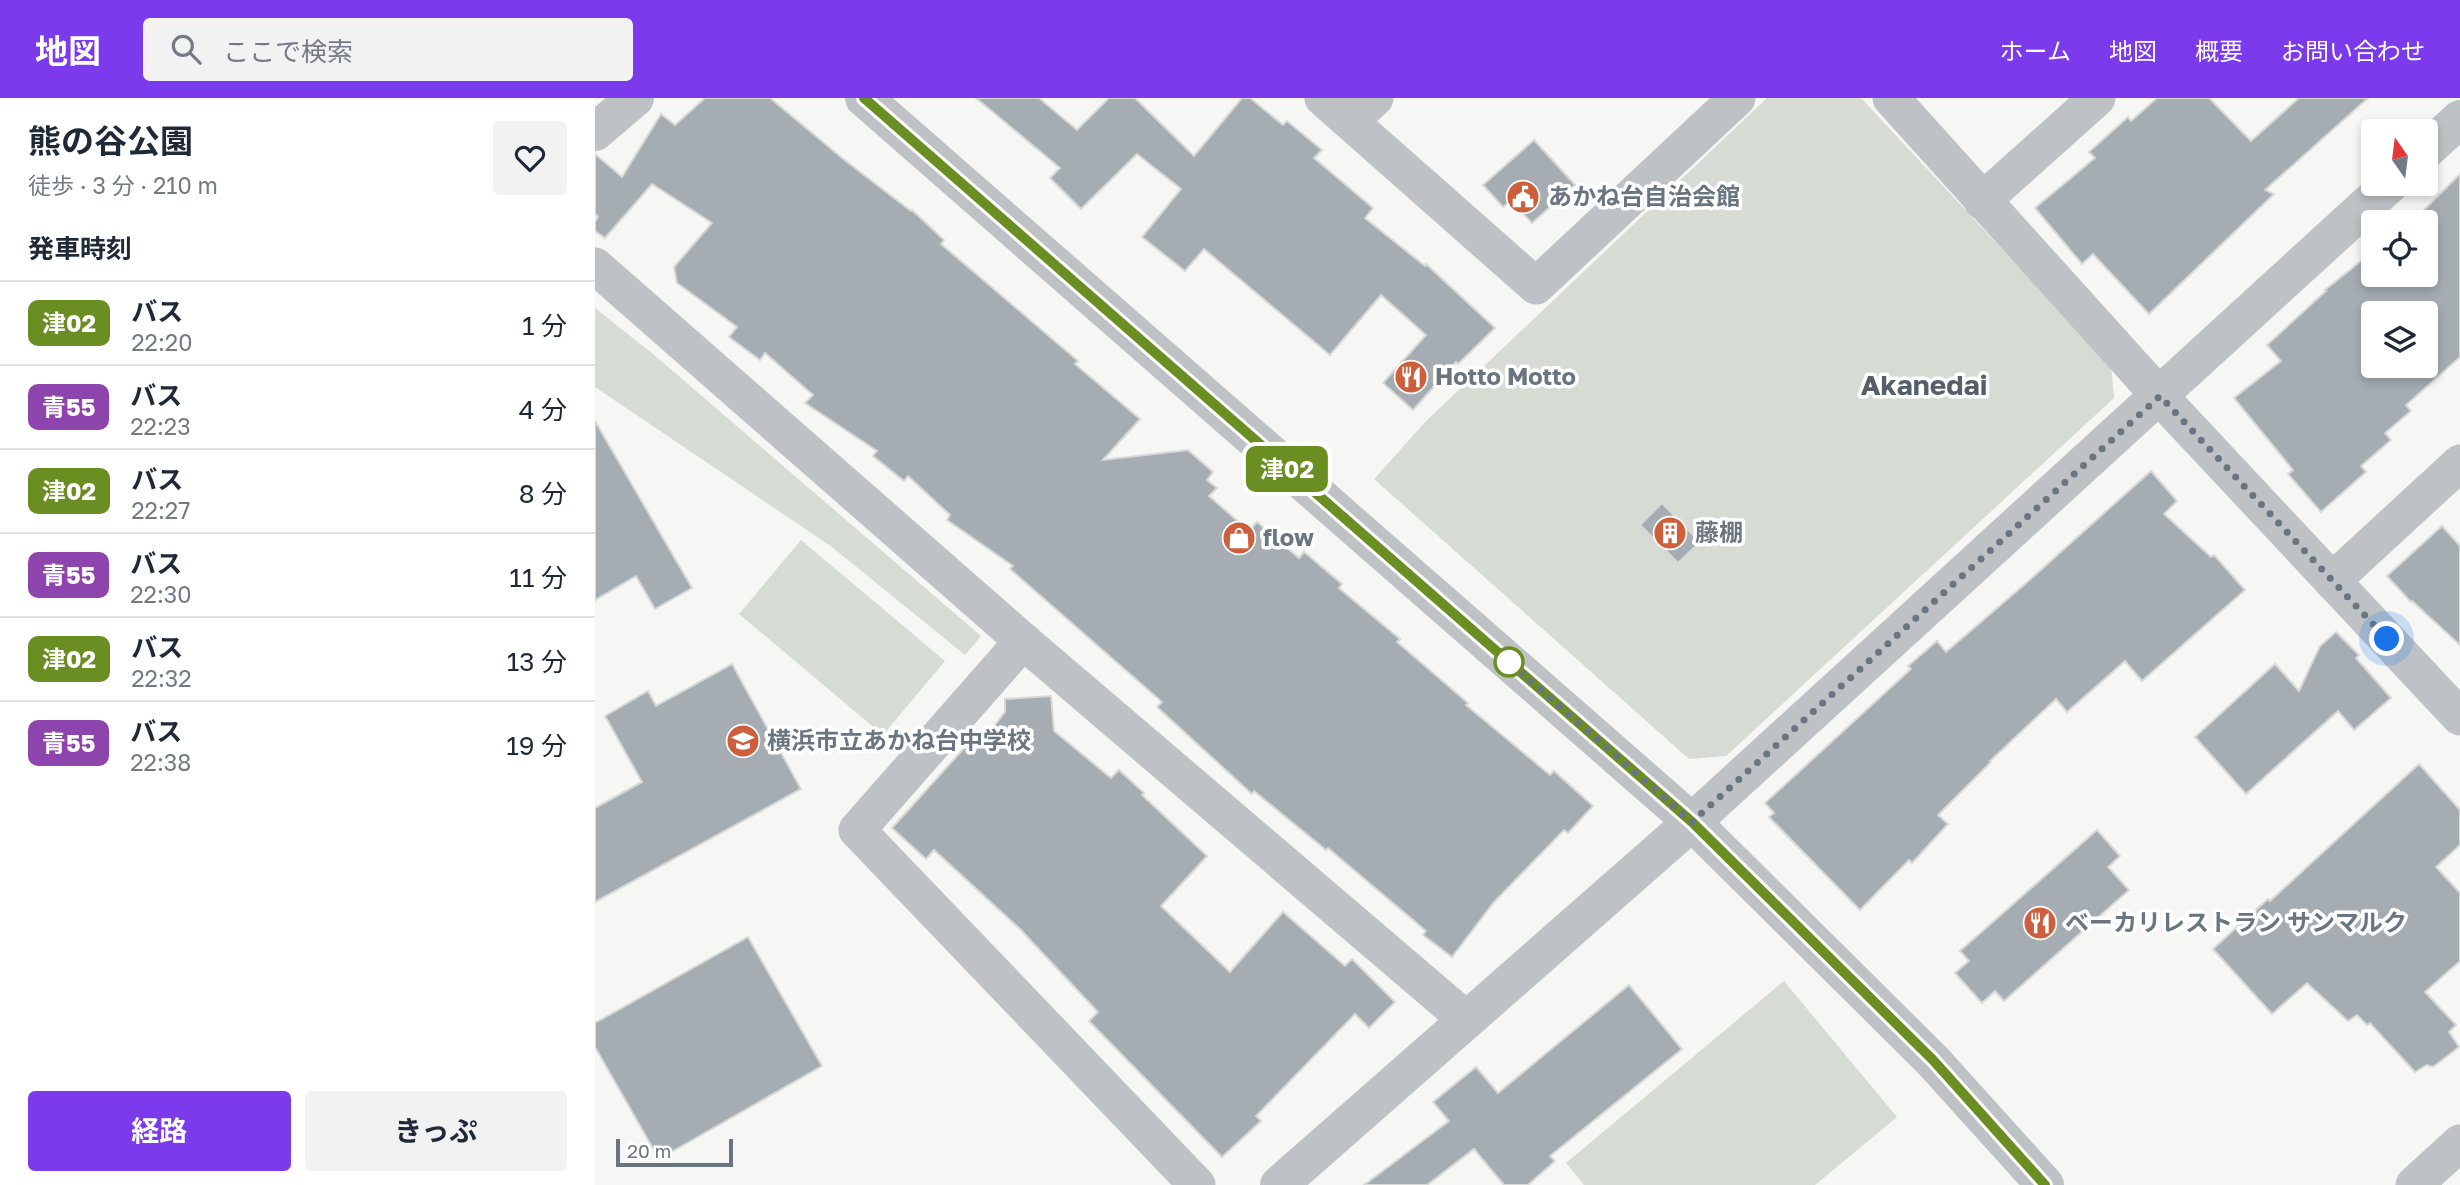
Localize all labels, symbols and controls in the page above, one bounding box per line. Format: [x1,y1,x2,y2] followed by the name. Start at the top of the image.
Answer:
[143,18,633,81] search box
[167,30,205,68] icon: search
[35,31,101,70] text: 地図
[223,36,353,67] text: ここで検索
[2000,36,2071,65] text: ホーム
[2109,36,2157,65] text: 地図
[2195,36,2243,65] text: 概要
[2281,36,2425,65] text: お問い合わせ
[2361,119,2438,196] north arrow
[2361,119,2438,378] map controls
[28,121,193,160] text: 熊の谷公園
[493,121,567,195] button: heart
[28,171,218,199] text: 徒歩 · 3 分 · 210 m
[1504,178,1542,216] public building icon: あかね台自治会館
[1548,181,1740,210] place label: あかね台自治会館
[2361,210,2438,287] button: locate
[28,233,132,264] text: 発車時刻
[131,296,183,327] text: バス
[2361,301,2438,378] button: layers
[42,308,96,337] text: 津02
[522,310,567,341] text: 1 分
[131,328,192,356] text: 22:20
[1392,358,1430,396] restaurant icon: Hotto Motto
[1435,361,1576,390] place label: Hotto Motto
[1861,368,1987,401] district label: Akanedai
[130,380,182,411] text: バス
[42,392,95,421] text: 青55
[519,394,567,425] text: 4 分
[130,412,191,440] text: 22:23
[1247,446,1327,492] line badge: 津02
[1260,454,1314,483] text: 津02
[131,464,183,495] text: バス
[42,476,96,505] text: 津02
[519,478,567,509] text: 8 分
[131,496,190,524] text: 22:27
[1651,514,1689,552] building icon: 藤棚
[1695,517,1743,546] place label: 藤棚
[1220,519,1258,557] shop icon: flow
[1263,522,1314,551] place label: flow
[130,548,182,579] text: バス
[42,560,95,589] text: 青55
[509,562,567,593] text: 11 分
[130,580,192,608] text: 22:30
[2369,621,2404,656] your location
[131,632,183,663] text: バス
[42,644,96,673] text: 津02
[507,646,567,677] text: 13 分
[1494,647,1524,677] unlabelled marker
[131,664,192,692] text: 22:32
[130,716,182,747] text: バス
[724,722,762,760] school or university icon: 横浜市立あかね台中学校
[767,725,1031,754] place label: 横浜市立あかね台中学校
[42,728,95,757] text: 青55
[506,730,567,761] text: 19 分
[130,748,191,776] text: 22:38
[2021,904,2059,942] restaurant icon: ベーカリレストラン サンマルク
[2065,907,2407,936] place label: ベーカリレストラン サンマルク
[28,1091,291,1171] button: 経路
[305,1091,567,1171] button: きっぷ
[616,1136,733,1168] scale bar
[627,1139,671,1162] text: 20 m

